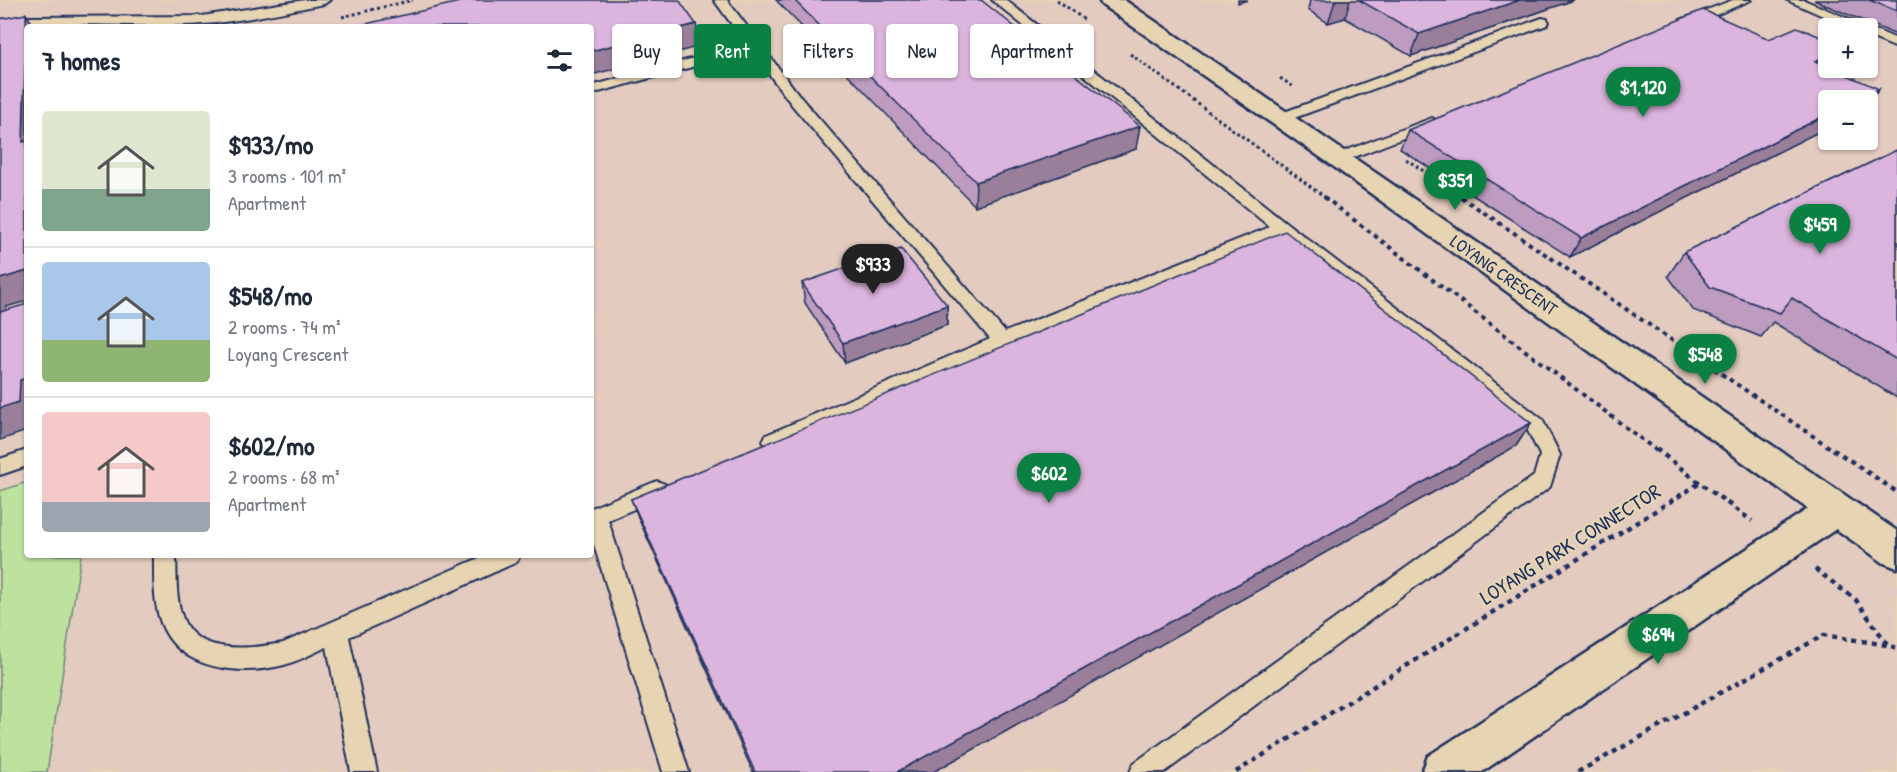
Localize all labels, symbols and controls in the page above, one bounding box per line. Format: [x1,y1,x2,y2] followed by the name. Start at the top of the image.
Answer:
[1818,18,1878,150] map controls
[1818,18,1878,78] button: +
[612,24,682,78] chip: Buy
[694,24,771,78] chip: Rent
[783,24,874,78] chip: Filters
[886,24,958,78] chip: New
[970,24,1094,78] chip: Apartment
[42,43,120,78] text: 7 homes
[543,44,576,77] icon: filters
[1594,67,1692,118] pin: $1,120
[1619,73,1667,100] text: $1,120
[1818,90,1878,150] button: −
[228,127,313,162] text: $933/mo
[90,135,162,207] icon: home
[1419,160,1491,211] pin: $351
[228,162,346,189] text: 3 rooms · 101 m²
[1438,166,1472,193] text: $351
[228,189,306,216] text: Apartment
[1784,204,1856,255] pin: $459
[1803,210,1837,237] text: $459
[1445,229,1563,322] street label: LOYANG CRESCENT
[837,244,909,295] pin: $933
[855,250,891,277] text: $933
[228,278,312,313] text: $548/mo
[90,286,162,358] icon: home
[228,313,340,340] text: 2 rooms · 74 m²
[1669,334,1741,385] pin: $548
[228,340,348,367] text: Loyang Crescent
[1688,340,1722,367] text: $548
[228,428,315,463] text: $602/mo
[90,436,162,508] icon: home
[1013,453,1085,504] pin: $602
[1031,459,1067,486] text: $602
[228,463,340,490] text: 2 rooms · 68 m²
[1474,477,1666,611] street label: LOYANG PARK CONNECTOR
[228,490,306,517] text: Apartment
[1622,614,1694,665] pin: $694
[1642,620,1674,647] text: $694

